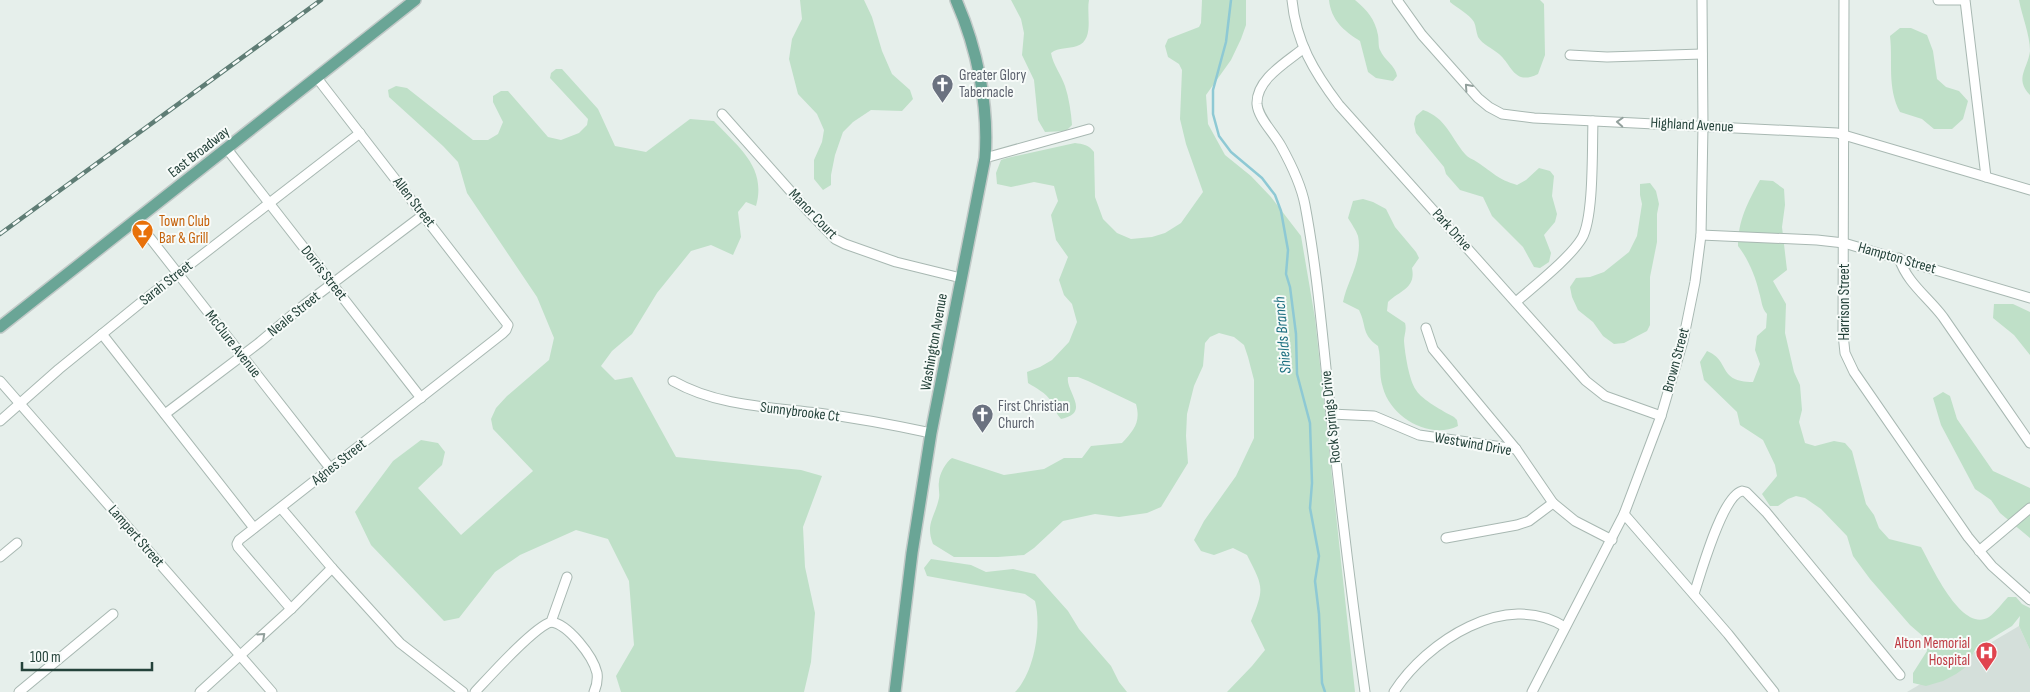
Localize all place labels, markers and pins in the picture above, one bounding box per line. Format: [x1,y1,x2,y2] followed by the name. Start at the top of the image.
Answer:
[959,66,1027,102] place label: Greater Glory Tabernacle
[931,72,955,103] church icon: Greater Glory Tabernacle
[159,212,210,248] place label: Town Club Bar & Grill
[131,218,155,249] bar icon: Town Club Bar & Grill
[998,397,1069,433] place label: First Christian Church
[970,403,994,434] church icon: First Christian Church
[1894,634,1970,670] place label: Alton Memorial Hospital
[1974,640,1998,671] hospital icon: Alton Memorial Hospital

